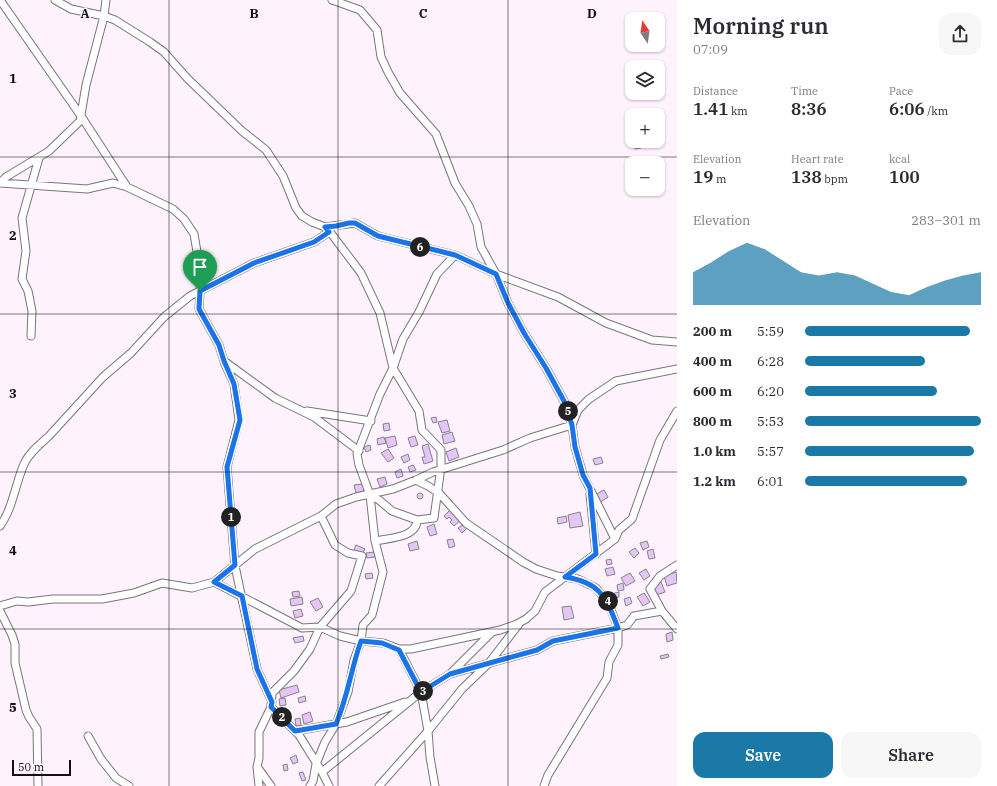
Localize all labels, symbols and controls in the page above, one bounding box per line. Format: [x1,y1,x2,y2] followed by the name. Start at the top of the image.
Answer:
[80,5,90,22] text: A
[249,5,259,22] text: B
[419,5,428,22] text: C
[587,5,597,22] text: D
[693,11,829,40] text: Morning run
[625,12,665,52] north arrow
[625,12,665,196] map controls
[939,13,981,55] button: share
[693,41,728,58] text: 07:09
[625,60,665,100] button: layers
[9,70,17,87] text: 1
[693,84,738,98] text: Distance
[791,84,818,98] text: Time
[889,84,913,98] text: Pace
[693,98,728,120] text: 1.41
[791,98,827,120] text: 8:36
[889,98,925,120] text: 6:06
[728,104,748,118] text: km
[925,104,948,118] text: /km
[625,108,665,148] button: +
[693,152,741,166] text: Elevation
[791,152,844,166] text: Heart rate
[889,152,910,166] text: kcal
[625,156,665,196] button: −
[693,166,713,188] text: 19
[791,166,822,188] text: 138
[889,166,920,188] text: 100
[713,172,726,186] text: m
[822,172,848,186] text: bpm
[693,212,750,229] text: Elevation
[911,212,981,229] text: 283–301 m
[9,227,17,244] text: 2
[410,237,430,257] pin: 6
[417,240,423,254] text: 6
[183,250,217,291] pin
[189,256,211,278] icon: arrive
[693,323,732,340] text: 200 m
[757,323,784,340] text: 5:59
[693,353,732,370] text: 400 m
[757,353,784,370] text: 6:28
[693,383,732,400] text: 600 m
[757,383,784,400] text: 6:20
[9,385,17,402] text: 3
[558,401,578,421] pin: 5
[565,404,571,418] text: 5
[693,413,732,430] text: 800 m
[757,413,784,430] text: 5:53
[693,443,736,460] text: 1.0 km
[757,443,784,460] text: 5:57
[693,473,736,490] text: 1.2 km
[757,473,784,490] text: 6:01
[221,507,241,527] pin: 1
[228,510,234,524] text: 1
[9,542,17,559] text: 4
[598,591,618,611] pin: 4
[605,594,611,608] text: 4
[413,681,433,701] pin: 3
[420,684,426,698] text: 3
[9,699,17,716] text: 5
[272,707,292,727] pin: 2
[279,710,285,724] text: 2
[693,732,833,778] button: Save
[841,732,981,778] button: Share
[12,758,71,777] scale bar
[18,760,44,774] text: 50 m

